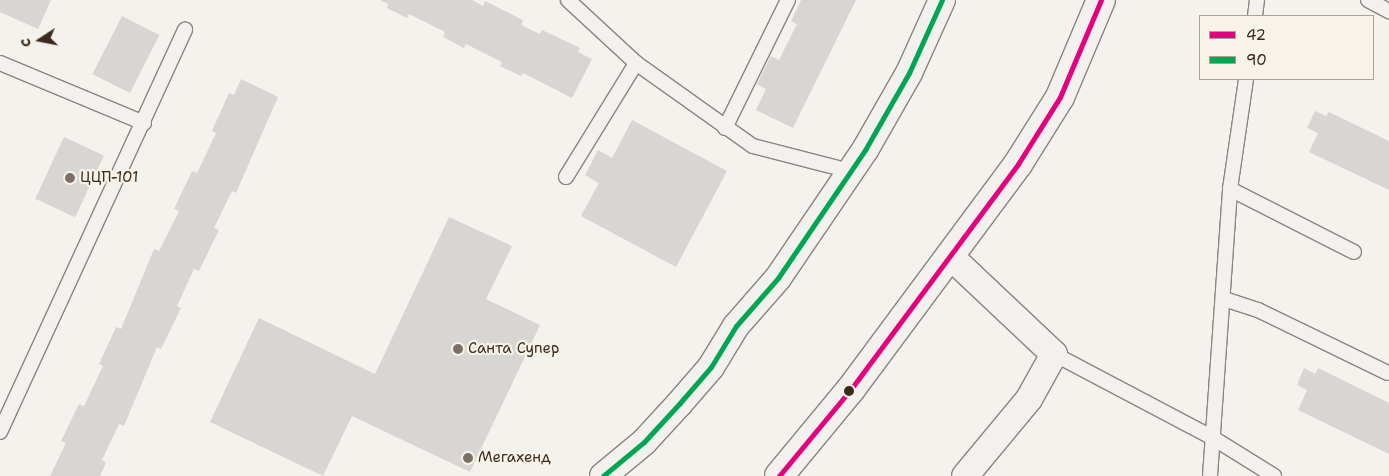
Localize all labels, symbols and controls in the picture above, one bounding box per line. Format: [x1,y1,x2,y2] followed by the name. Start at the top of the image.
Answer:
[15,15,65,65] north arrow
[1199,15,1374,80] legend
[1246,25,1266,45] text: 42
[16,37,35,49] text: С
[1246,50,1267,70] text: 90
[80,169,138,187] place label: ЦЦП-101
[64,172,76,184] marker: ЦЦП-101
[468,340,559,358] place label: Санта Супер
[452,343,464,355] marker: Санта Супер
[844,386,854,396] unlabelled marker
[478,449,551,467] place label: Мегахенд
[462,452,474,464] marker: Мегахенд

